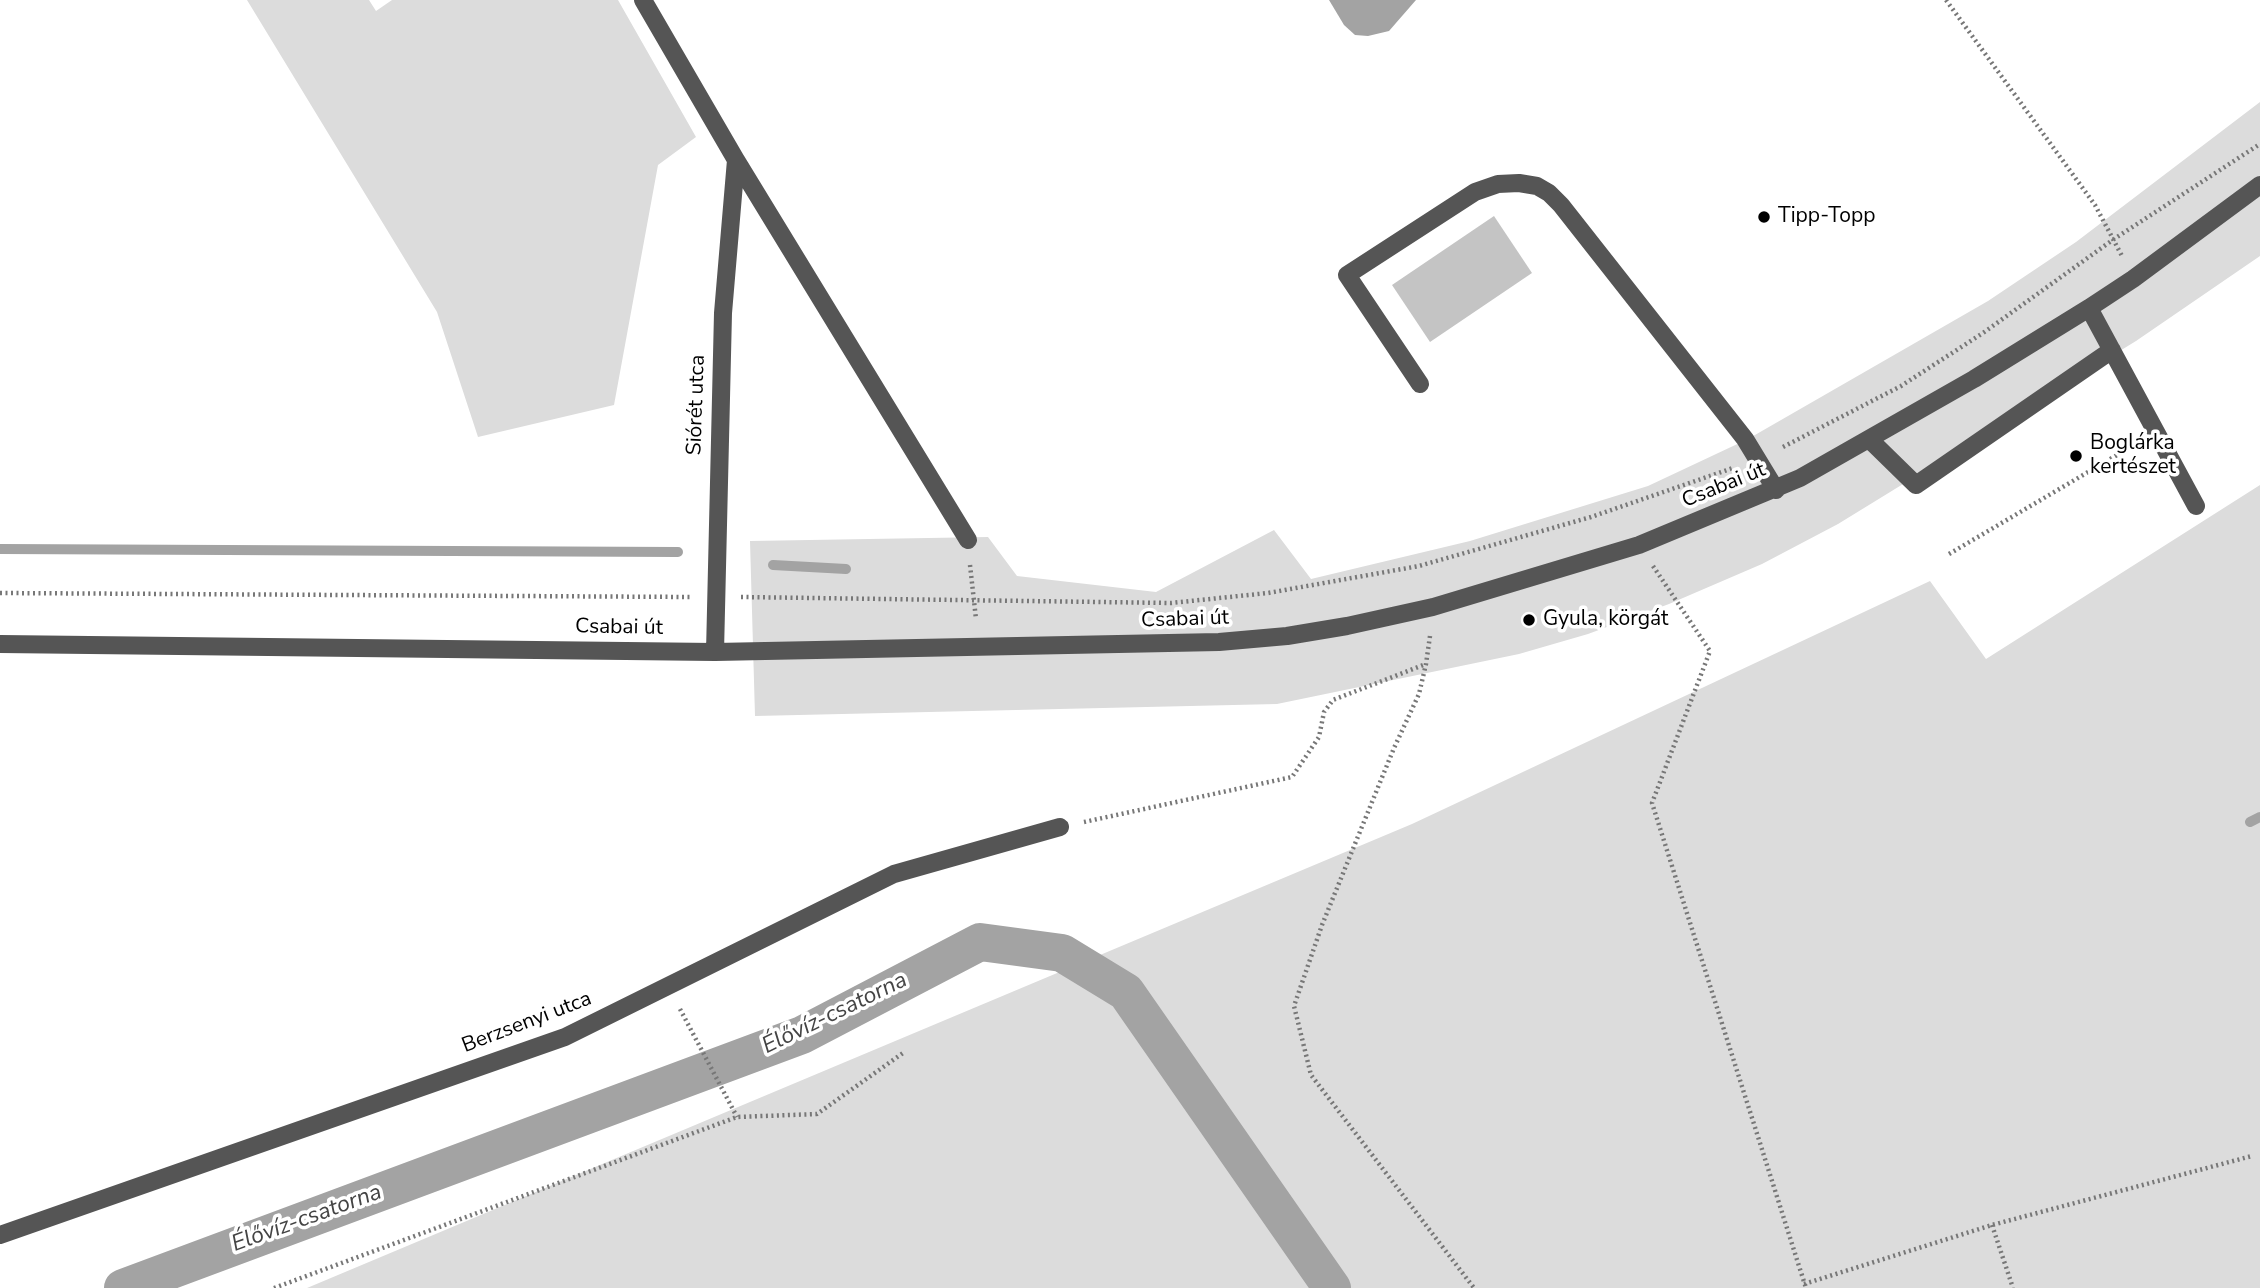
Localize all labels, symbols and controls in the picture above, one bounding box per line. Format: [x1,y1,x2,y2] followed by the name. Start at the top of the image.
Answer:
[1778,204,1875,230] place label: Tipp-Topp
[1756,209,1772,225] marker: Tipp-Topp
[683,354,711,456] street label: Siórét utca
[2090,431,2176,481] place label: Boglárka kertészet
[2068,448,2084,464] marker: Boglárka kertészet
[1679,458,1769,514] street label: Csabai út
[1141,606,1229,634] street label: Csabai út
[1543,607,1668,633] place label: Gyula, körgát
[1521,612,1537,628] marker: Gyula, körgát
[575,615,663,641] street label: Csabai út
[758,967,912,1061] water label: Élővíz-csatorna
[459,987,595,1059] street label: Berzsenyi utca
[228,1179,386,1259] water label: Élővíz-csatorna

